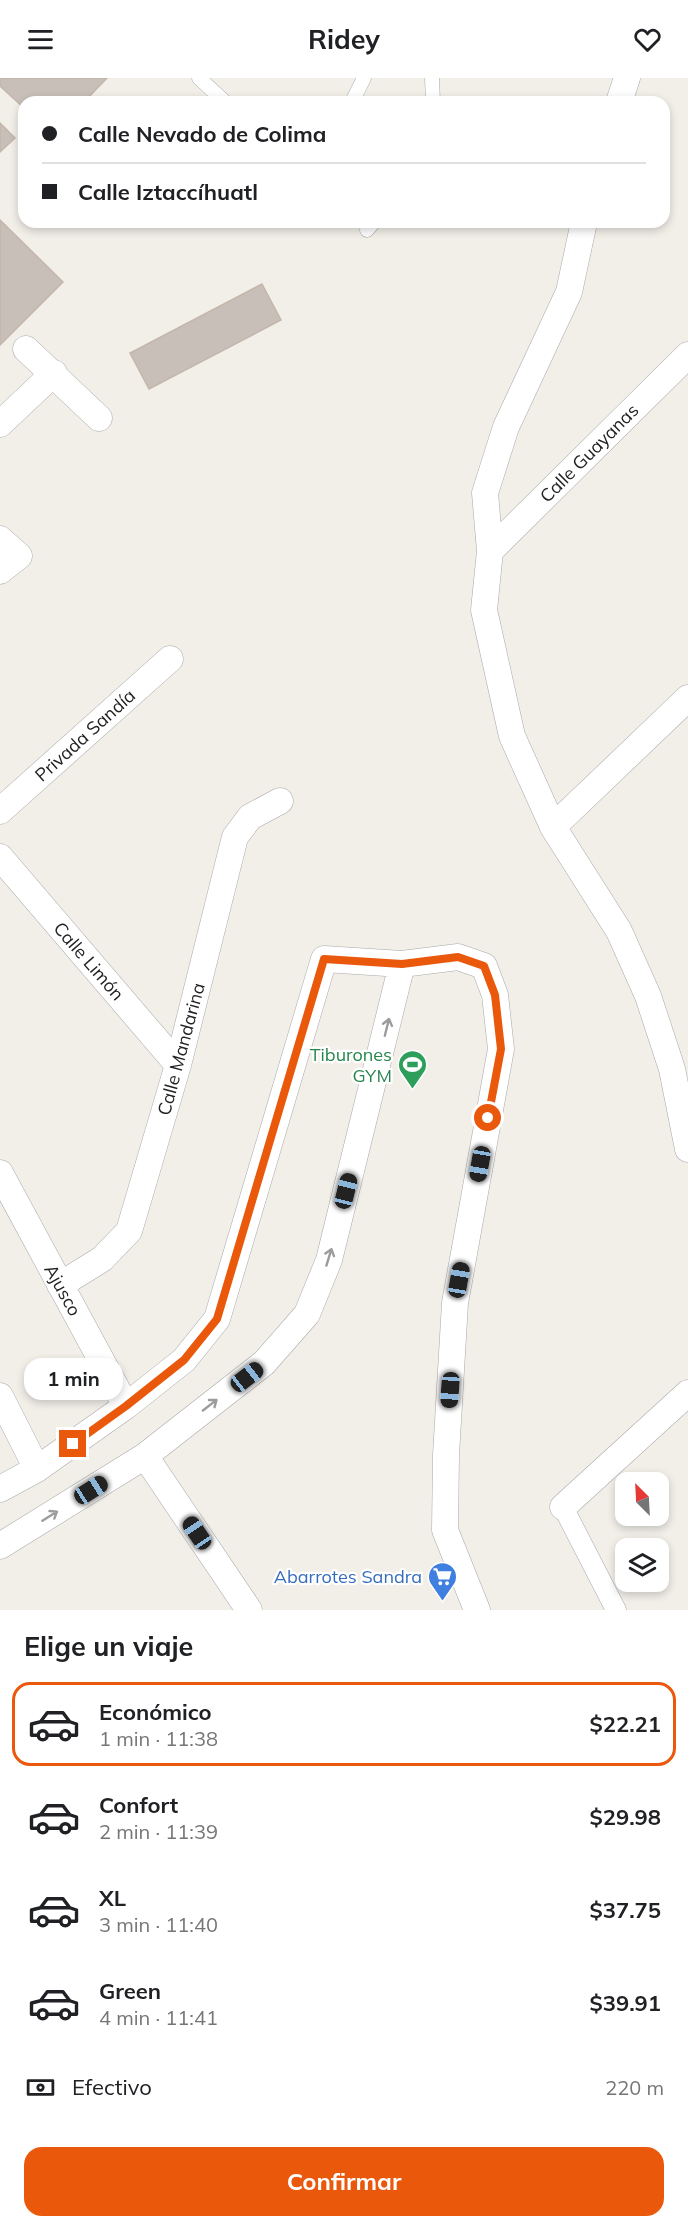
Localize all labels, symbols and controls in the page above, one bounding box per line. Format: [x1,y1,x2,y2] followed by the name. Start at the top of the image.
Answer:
[308,22,380,56] text: Ridey
[24,23,57,56] icon: menu
[631,23,664,56] icon: heart
[78,120,326,148] text: Calle Nevado de Colima
[78,178,258,206] text: Calle Iztaccíhuatl
[535,399,643,507] street label: Calle Guayanas
[30,684,140,786] street label: Privada Sandía
[49,917,129,1005] street label: Calle Limón
[152,980,210,1118] street label: Calle Mandarina
[381,1018,393,1037] one-way arrow
[310,1043,392,1087] place label: Tiburones GYM
[397,1048,429,1090] sports icon: Tiburones GYM
[474,1104,501,1131] route start
[468,1145,492,1183] car
[333,1171,359,1211] car
[324,1248,335,1267] one-way arrow
[39,1260,87,1320] street label: Ajusco
[447,1261,471,1299] car
[23,1357,122,1399] callout: 1 min
[227,1359,267,1395] car
[47,1366,100,1391] text: 1 min
[440,1371,460,1409] car
[202,1399,218,1412] one-way arrow
[59,1430,86,1457] route end
[615,1472,669,1526] north arrow
[615,1472,669,1592] map controls
[71,1473,111,1507] car
[41,1509,58,1521] one-way arrow
[179,1513,215,1553] car
[615,1538,669,1592] button: layers
[427,1560,459,1602] supermarket icon: Abarrotes Sandra
[274,1565,422,1588] place label: Abarrotes Sandra
[24,1629,193,1663] text: Elige un viaje
[27,1697,81,1751] icon: car
[99,1698,212,1726] text: Económico
[590,1710,661,1738] text: $22.21
[99,1726,218,1751] text: 1 min · 11:38
[27,1790,81,1844] icon: car
[99,1791,178,1819] text: Confort
[590,1803,661,1831] text: $29.98
[99,1819,218,1844] text: 2 min · 11:39
[27,1883,81,1937] icon: car
[99,1884,126,1912] text: XL
[590,1896,661,1924] text: $37.75
[99,1912,218,1937] text: 3 min · 11:40
[27,1976,81,2030] icon: car
[99,1977,161,2005] text: Green
[590,1989,661,2017] text: $39.91
[99,2005,218,2030] text: 4 min · 11:41
[24,2071,57,2104] icon: cash
[72,2073,152,2101] text: Efectivo
[605,2075,664,2100] text: 220 m
[24,2147,664,2216] button: Confirmar

